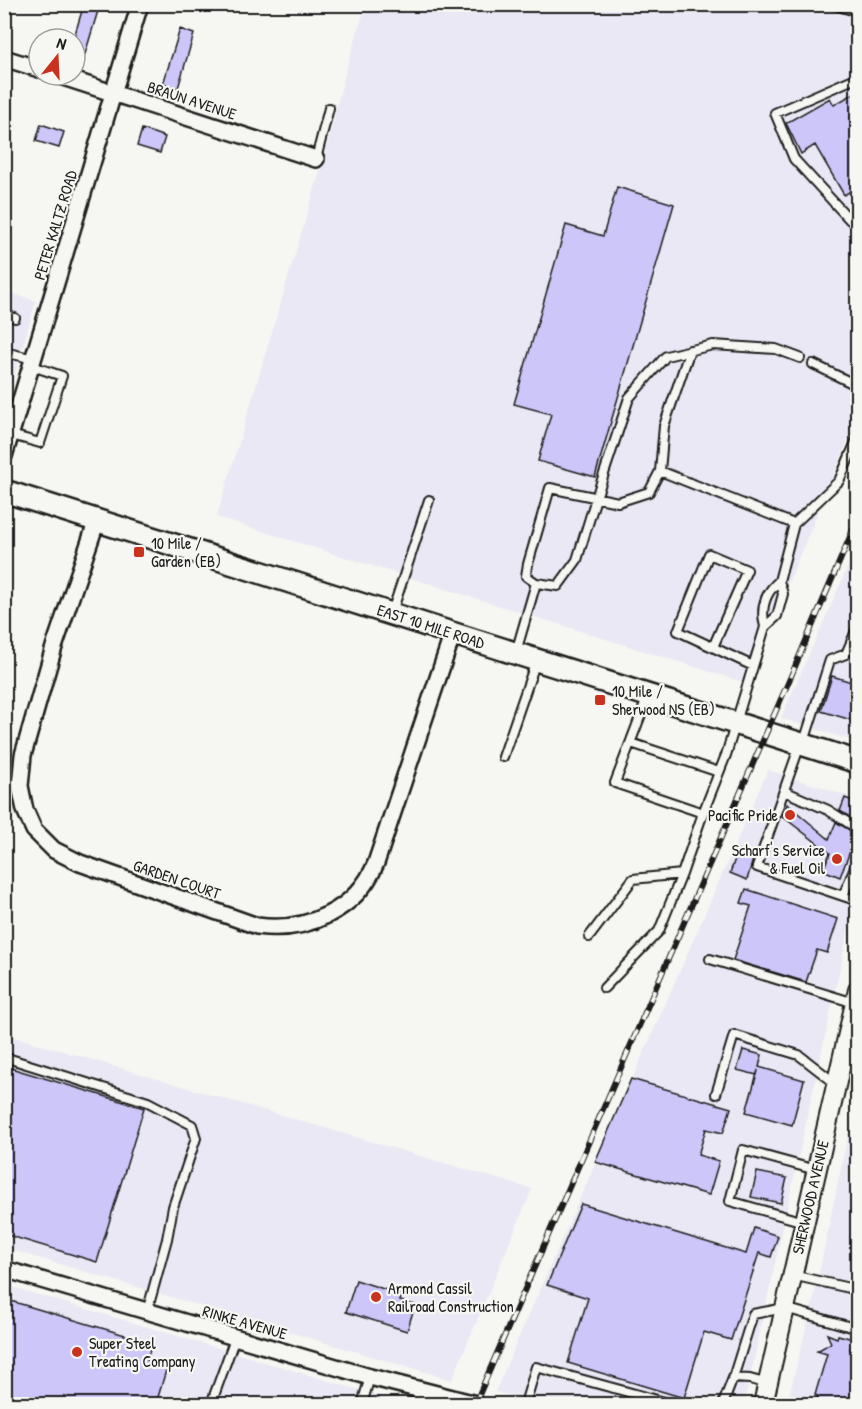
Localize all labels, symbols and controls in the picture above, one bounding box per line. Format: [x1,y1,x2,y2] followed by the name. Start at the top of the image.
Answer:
[27,27,87,87] north arrow
[54,31,70,55] text: N
[145,75,239,125] street label: BRAUN AVENUE
[28,167,82,282] street label: PETER KALTZ ROAD
[151,532,221,572] place label: 10 Mile / Garden (EB)
[132,545,146,559] marker: 10 Mile / Garden (EB)
[375,598,488,654] street label: EAST 10 MILE ROAD
[612,680,715,720] place label: 10 Mile / Sherwood NS (EB)
[593,693,607,707] marker: 10 Mile / Sherwood NS (EB)
[708,804,779,826] place label: Pacific Pride
[783,808,797,822] marker: Pacific Pride
[732,839,826,879] place label: Scharf's Service & Fuel Oil
[830,852,844,866] marker: Scharf's Service & Fuel Oil
[130,854,224,904] street label: GARDEN COURT
[786,1138,834,1256] street label: SHERWOOD AVENUE
[388,1277,514,1317] place label: Armond Cassil Railroad Construction
[369,1290,383,1304] marker: Armond Cassil Railroad Construction
[200,1299,290,1345] street label: RINKE AVENUE
[89,1332,196,1372] place label: Super Steel Treating Company
[70,1345,84,1359] marker: Super Steel Treating Company

